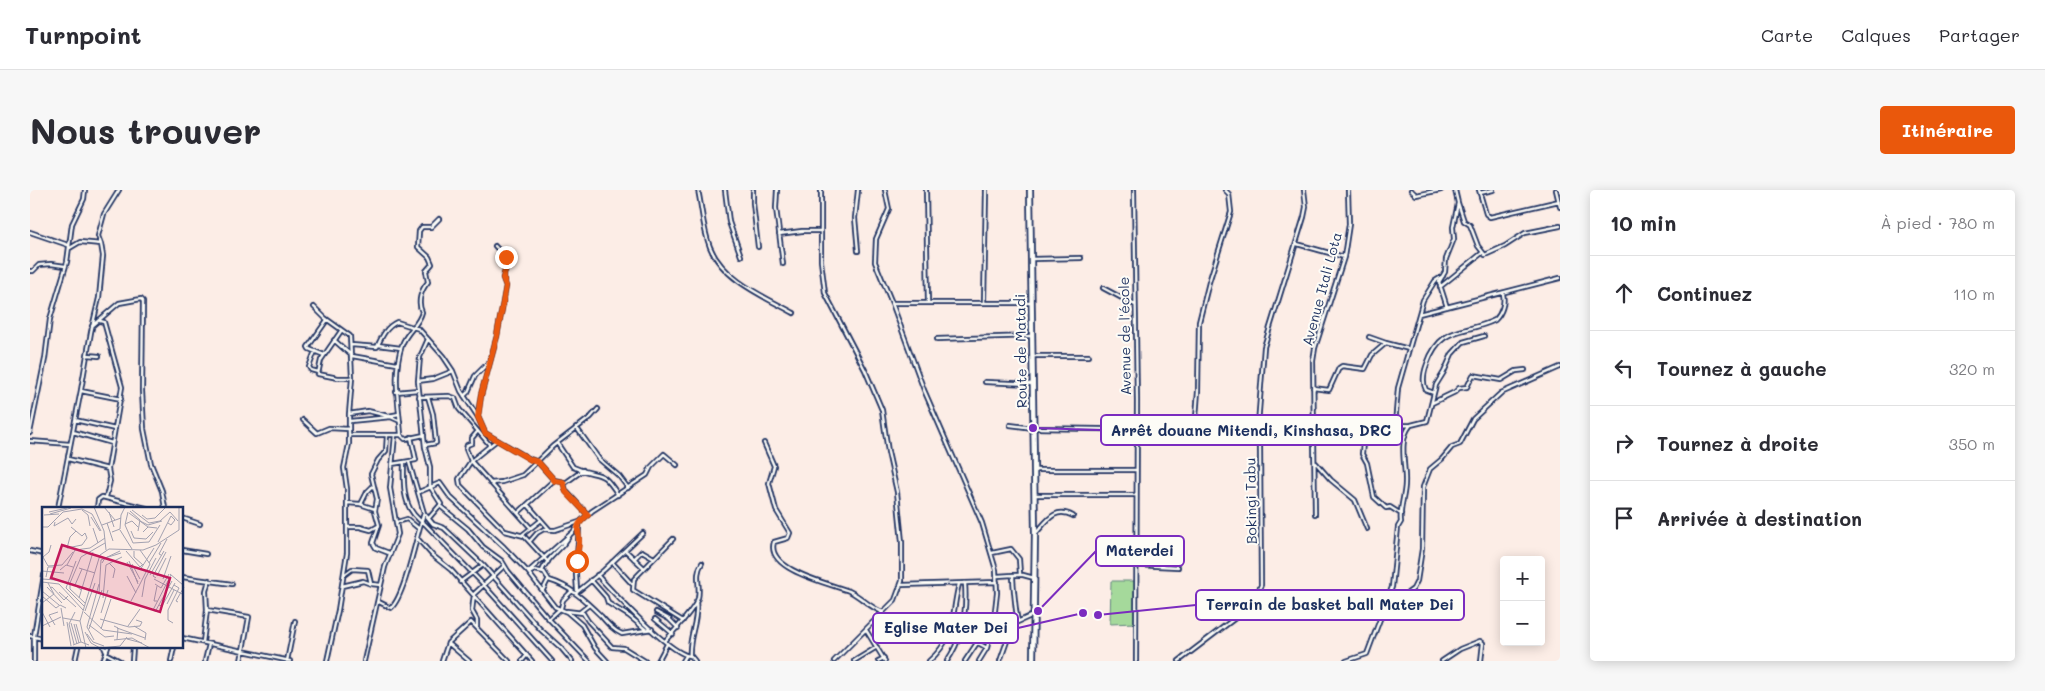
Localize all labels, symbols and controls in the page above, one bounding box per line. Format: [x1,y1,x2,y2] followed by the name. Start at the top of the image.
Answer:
[25,19,141,50] text: Turnpoint
[1761,23,1813,47] text: Carte
[1841,23,1911,47] text: Calques
[1939,23,2020,47] text: Partager
[1880,106,2015,154] button: Itinéraire
[30,107,261,153] text: Nous trouver
[1610,209,1676,236] text: 10 min
[1880,212,1995,233] text: À pied · 780 m
[1297,230,1346,348] street label: Avenue Itali Lota
[495,246,518,269] route end
[1114,276,1135,396] street label: Avenue de l'école
[1610,279,1638,307] icon: ahead
[1657,281,1752,306] text: Continuez
[1953,283,1995,304] text: 110 m
[1010,294,1031,408] street label: Route de Matadi
[1610,354,1638,382] icon: left
[1657,356,1826,381] text: Tournez à gauche
[1949,358,1995,379] text: 320 m
[1101,415,1402,445] callout: Arrêt douane Mitendi, Kinshasa, DRC
[1111,420,1391,440] text: Arrêt douane Mitendi, Kinshasa, DRC
[1610,429,1638,457] icon: right
[1657,431,1819,456] text: Tournez à droite
[1949,433,1995,454] text: 350 m
[1240,458,1261,544] street label: Bokingi Tabu
[1610,504,1638,532] icon: arrive
[1657,506,1862,531] text: Arrivée à destination
[42,507,184,648] inset map
[1096,536,1184,566] callout: Materdei
[1106,540,1174,560] text: Materdei
[566,550,589,573] route start
[1500,556,1545,646] map controls
[1500,556,1545,601] button: +
[1196,590,1464,620] callout: Terrain de basket ball Mater Dei
[1206,594,1454,614] text: Terrain de basket ball Mater Dei
[1500,601,1545,646] button: −
[873,613,1018,643] callout: Eglise Mater Dei
[884,617,1008,637] text: Eglise Mater Dei

